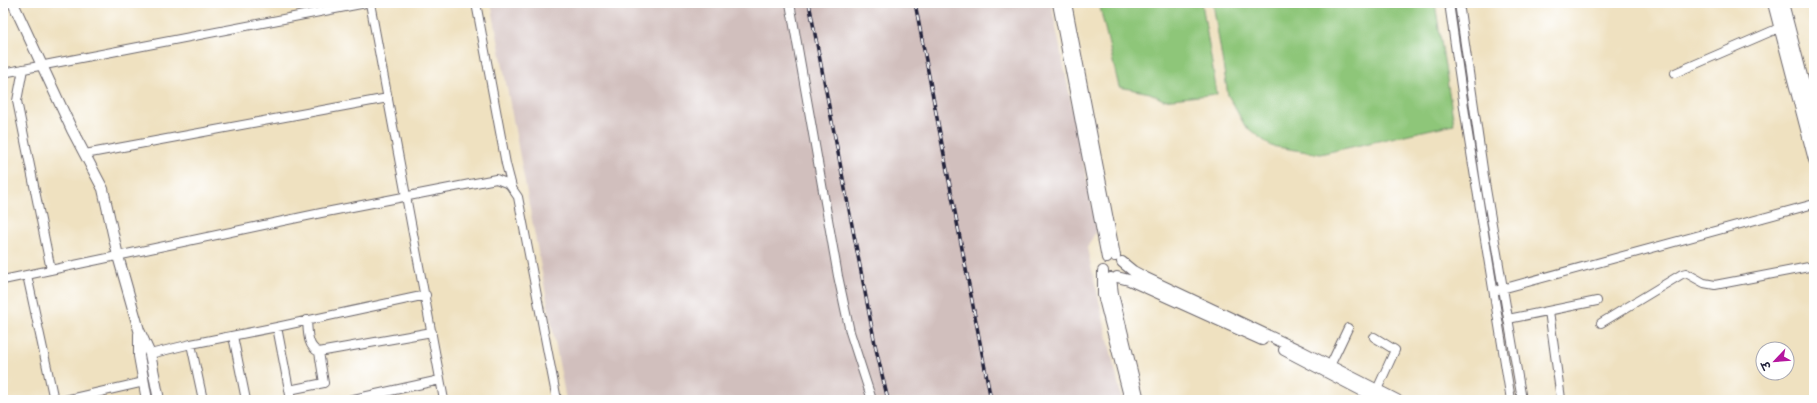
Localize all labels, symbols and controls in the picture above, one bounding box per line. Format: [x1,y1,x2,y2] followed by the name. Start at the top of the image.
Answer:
[1755,341,1795,381] north arrow
[1757,357,1776,373] text: उ

